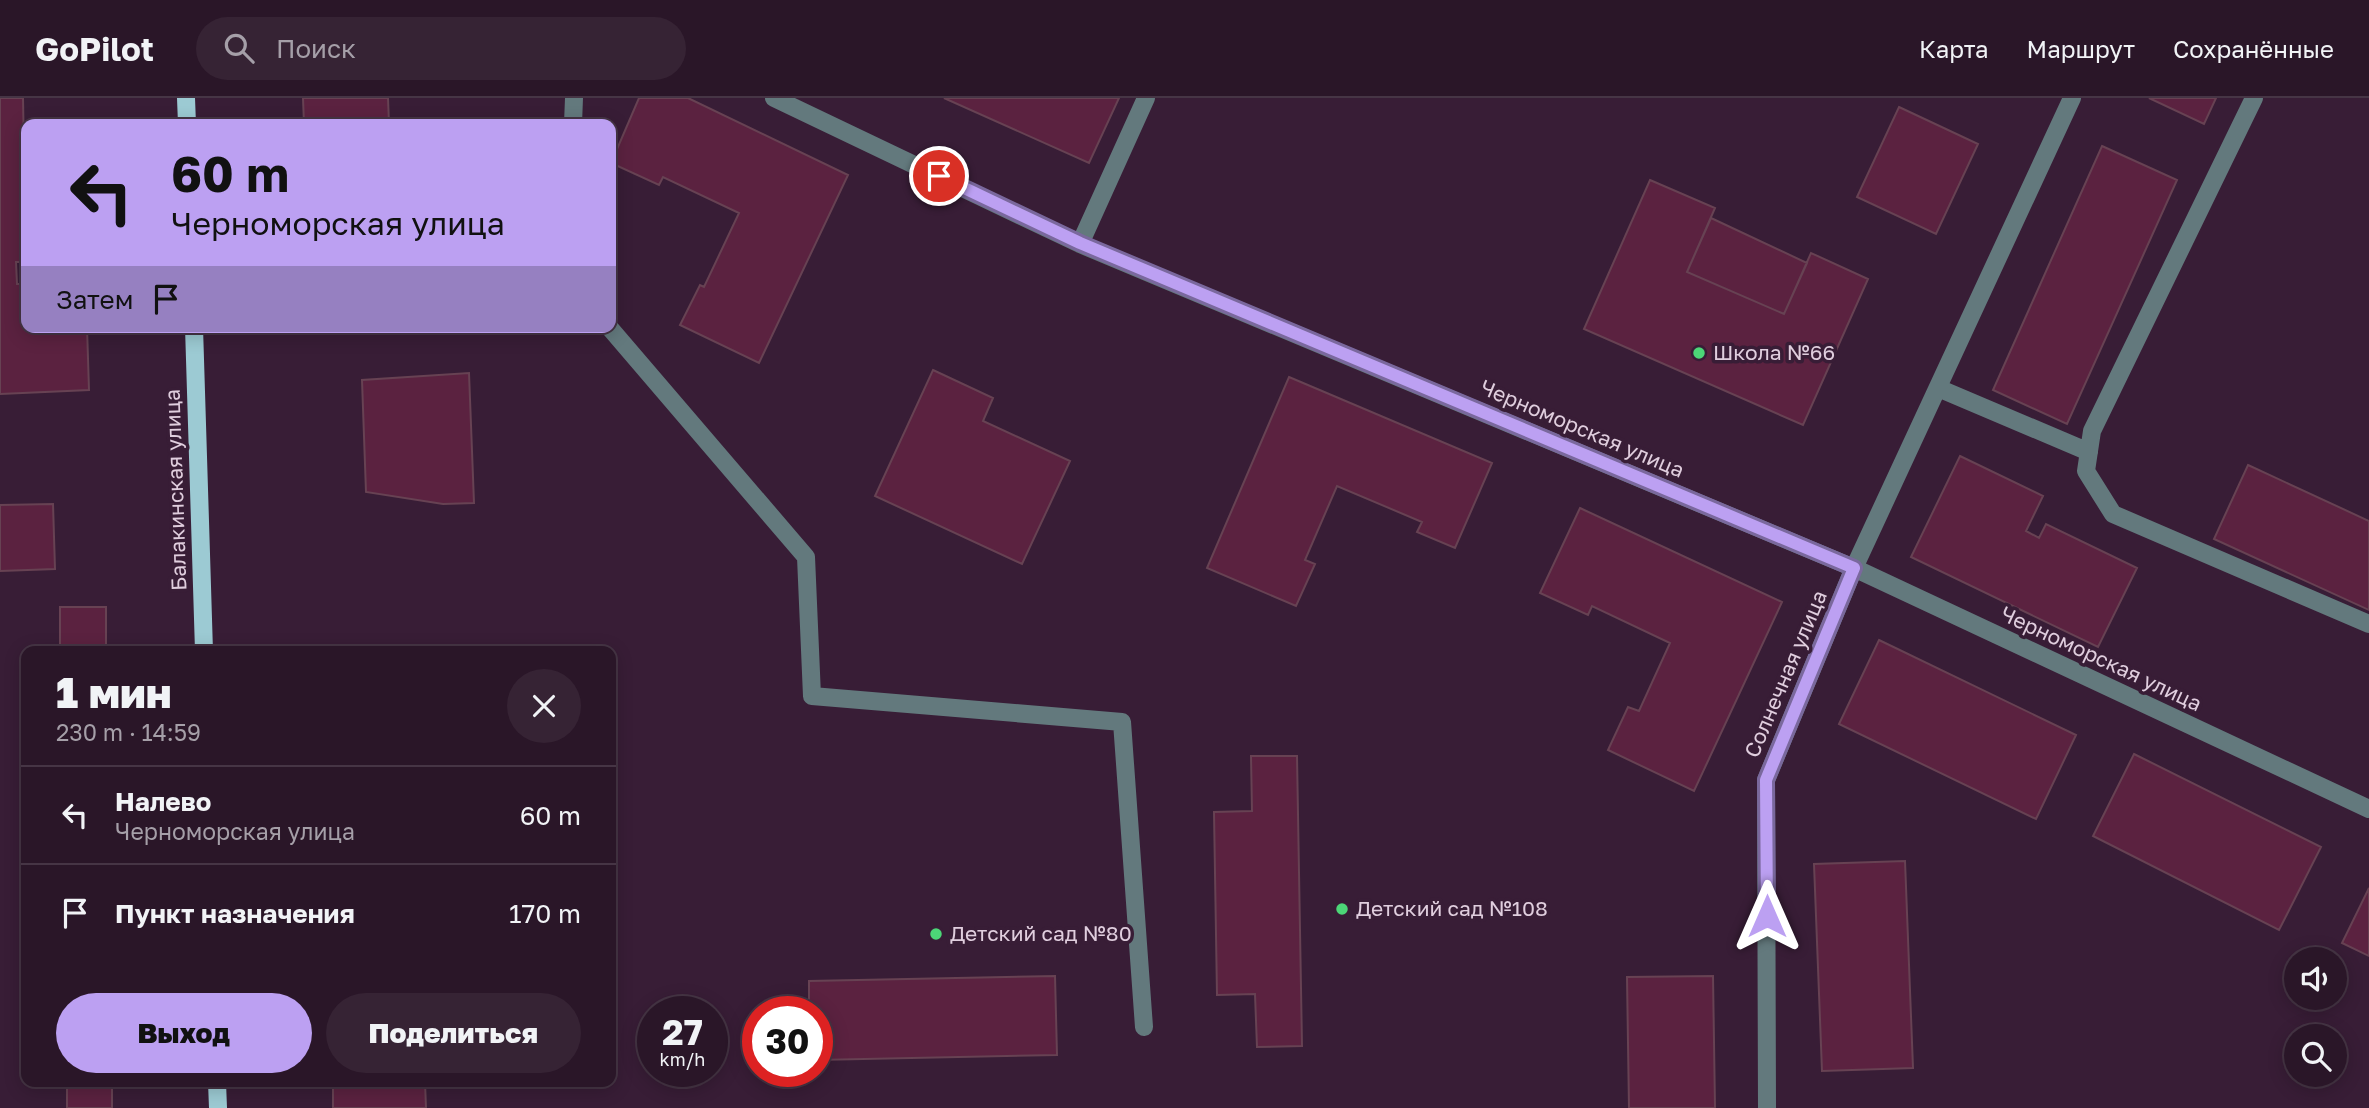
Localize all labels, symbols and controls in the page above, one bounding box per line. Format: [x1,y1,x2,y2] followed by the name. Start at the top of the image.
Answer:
[196,17,686,80] search box
[35,29,154,68] text: GoPilot
[220,29,258,67] icon: search
[276,33,356,64] text: Поиск
[1919,34,1989,63] text: Карта
[2027,34,2135,63] text: Маршрут
[2173,34,2334,63] text: Сохранённые
[171,144,289,203] text: 60 m
[909,146,969,206] pin
[56,147,147,238] icon: left
[920,157,958,195] icon: arrive
[171,204,505,242] text: Черноморская улица
[147,280,185,318] icon: arrive
[56,284,133,315] text: Затем
[1713,339,1835,365] place label: Школа №66
[1691,345,1707,361] marker: Школа №66
[1476,373,1688,483] street label: Черноморская улица
[158,389,192,591] street label: Балакинская улица
[1738,586,1832,761] street label: Солнечная улица
[1997,600,2206,716] street label: Черноморская улица
[56,667,172,717] text: 1 мин
[507,669,581,743] button: close
[56,718,201,746] text: 230 m · 14:59
[115,786,211,817] text: Налево
[56,796,94,834] icon: left
[520,800,581,831] text: 60 m
[115,817,355,845] text: Черноморская улица
[1730,879,1804,953] position arrow
[56,894,94,932] icon: arrive
[1356,895,1548,921] place label: Детский сад №108
[115,898,355,929] text: Пункт назначения
[509,898,581,929] text: 170 m
[1334,901,1350,917] marker: Детский сад №108
[950,920,1132,946] place label: Детский сад №80
[928,926,944,942] marker: Детский сад №80
[2284,947,2347,1087] map controls
[2284,947,2347,1010] button: sound
[56,993,312,1073] button: Выход
[326,993,581,1073] button: Поделиться
[742,996,833,1087] speed limit sign: 30
[662,1011,703,1053] text: 27
[2284,1024,2347,1087] button: search
[660,1048,705,1070] text: km/h

